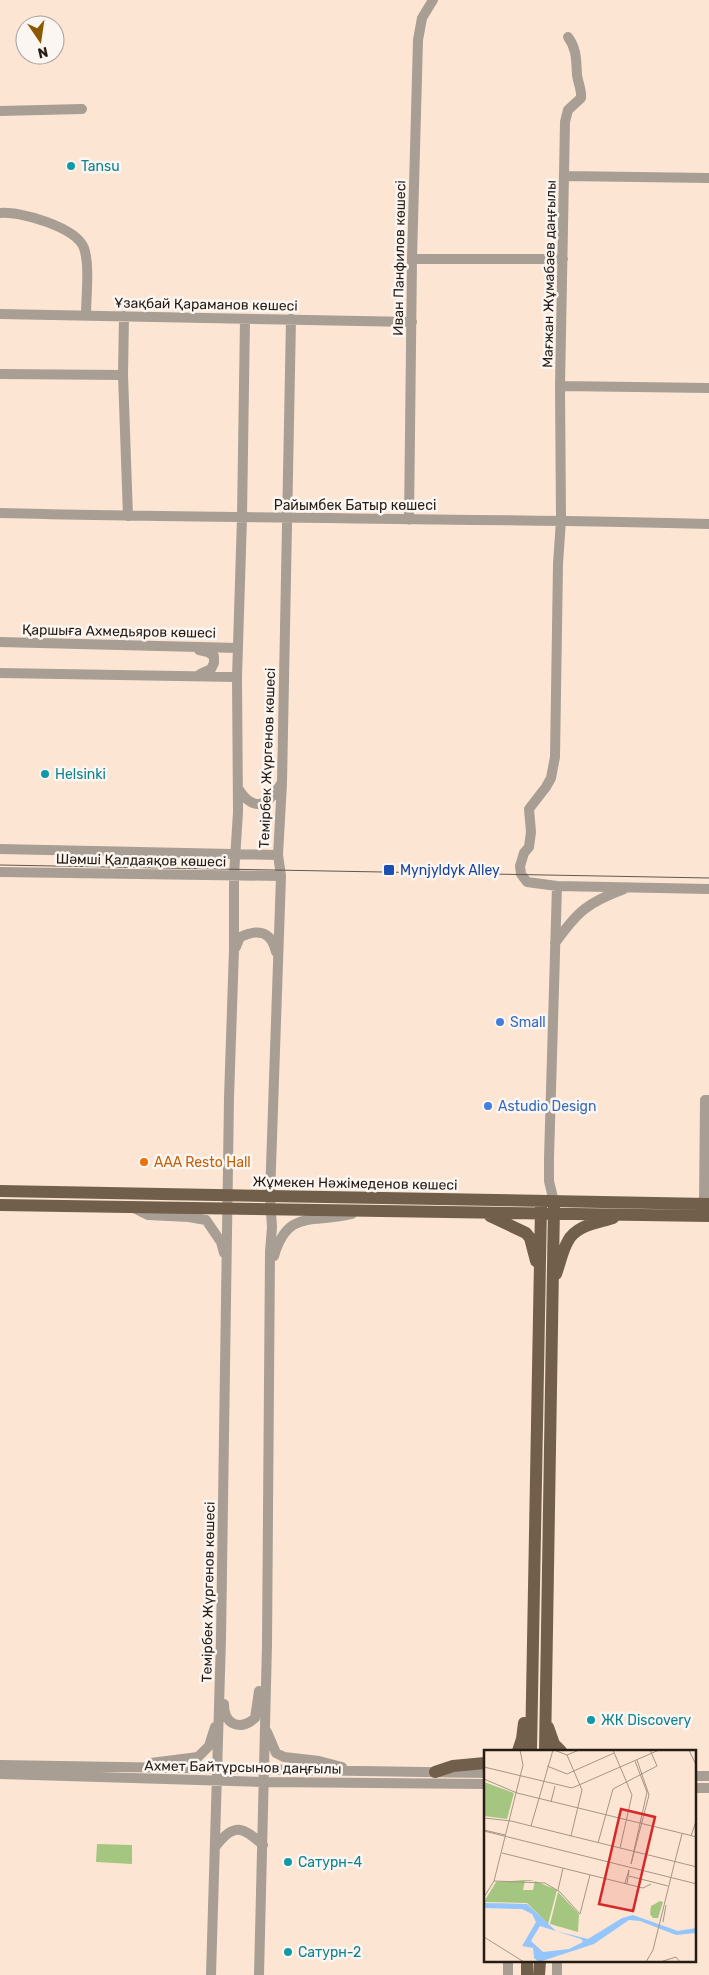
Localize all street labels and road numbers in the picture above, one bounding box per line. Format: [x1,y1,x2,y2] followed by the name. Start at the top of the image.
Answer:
[390,180,409,336] street label: Иван Панфилов көшесі
[539,180,560,368] street label: Мағжан Жұмабаев даңғылы
[114,294,298,315] street label: Ұзақбай Қараманов көшесі
[274,497,436,514] street label: Райымбек Батыр көшесі
[22,621,216,642] street label: Қаршыға Ахмедьяров көшесі
[256,667,279,849] street label: Темірбек Жүргенов көшесі
[56,851,226,870] street label: Шәмші Қалдаяқов көшесі
[252,1173,458,1194] street label: Жұмекен Нәжімеденов көшесі
[198,1501,219,1683] street label: Темірбек Жүргенов көшесі
[144,1757,342,1778] street label: Ахмет Байтұрсынов даңғылы

